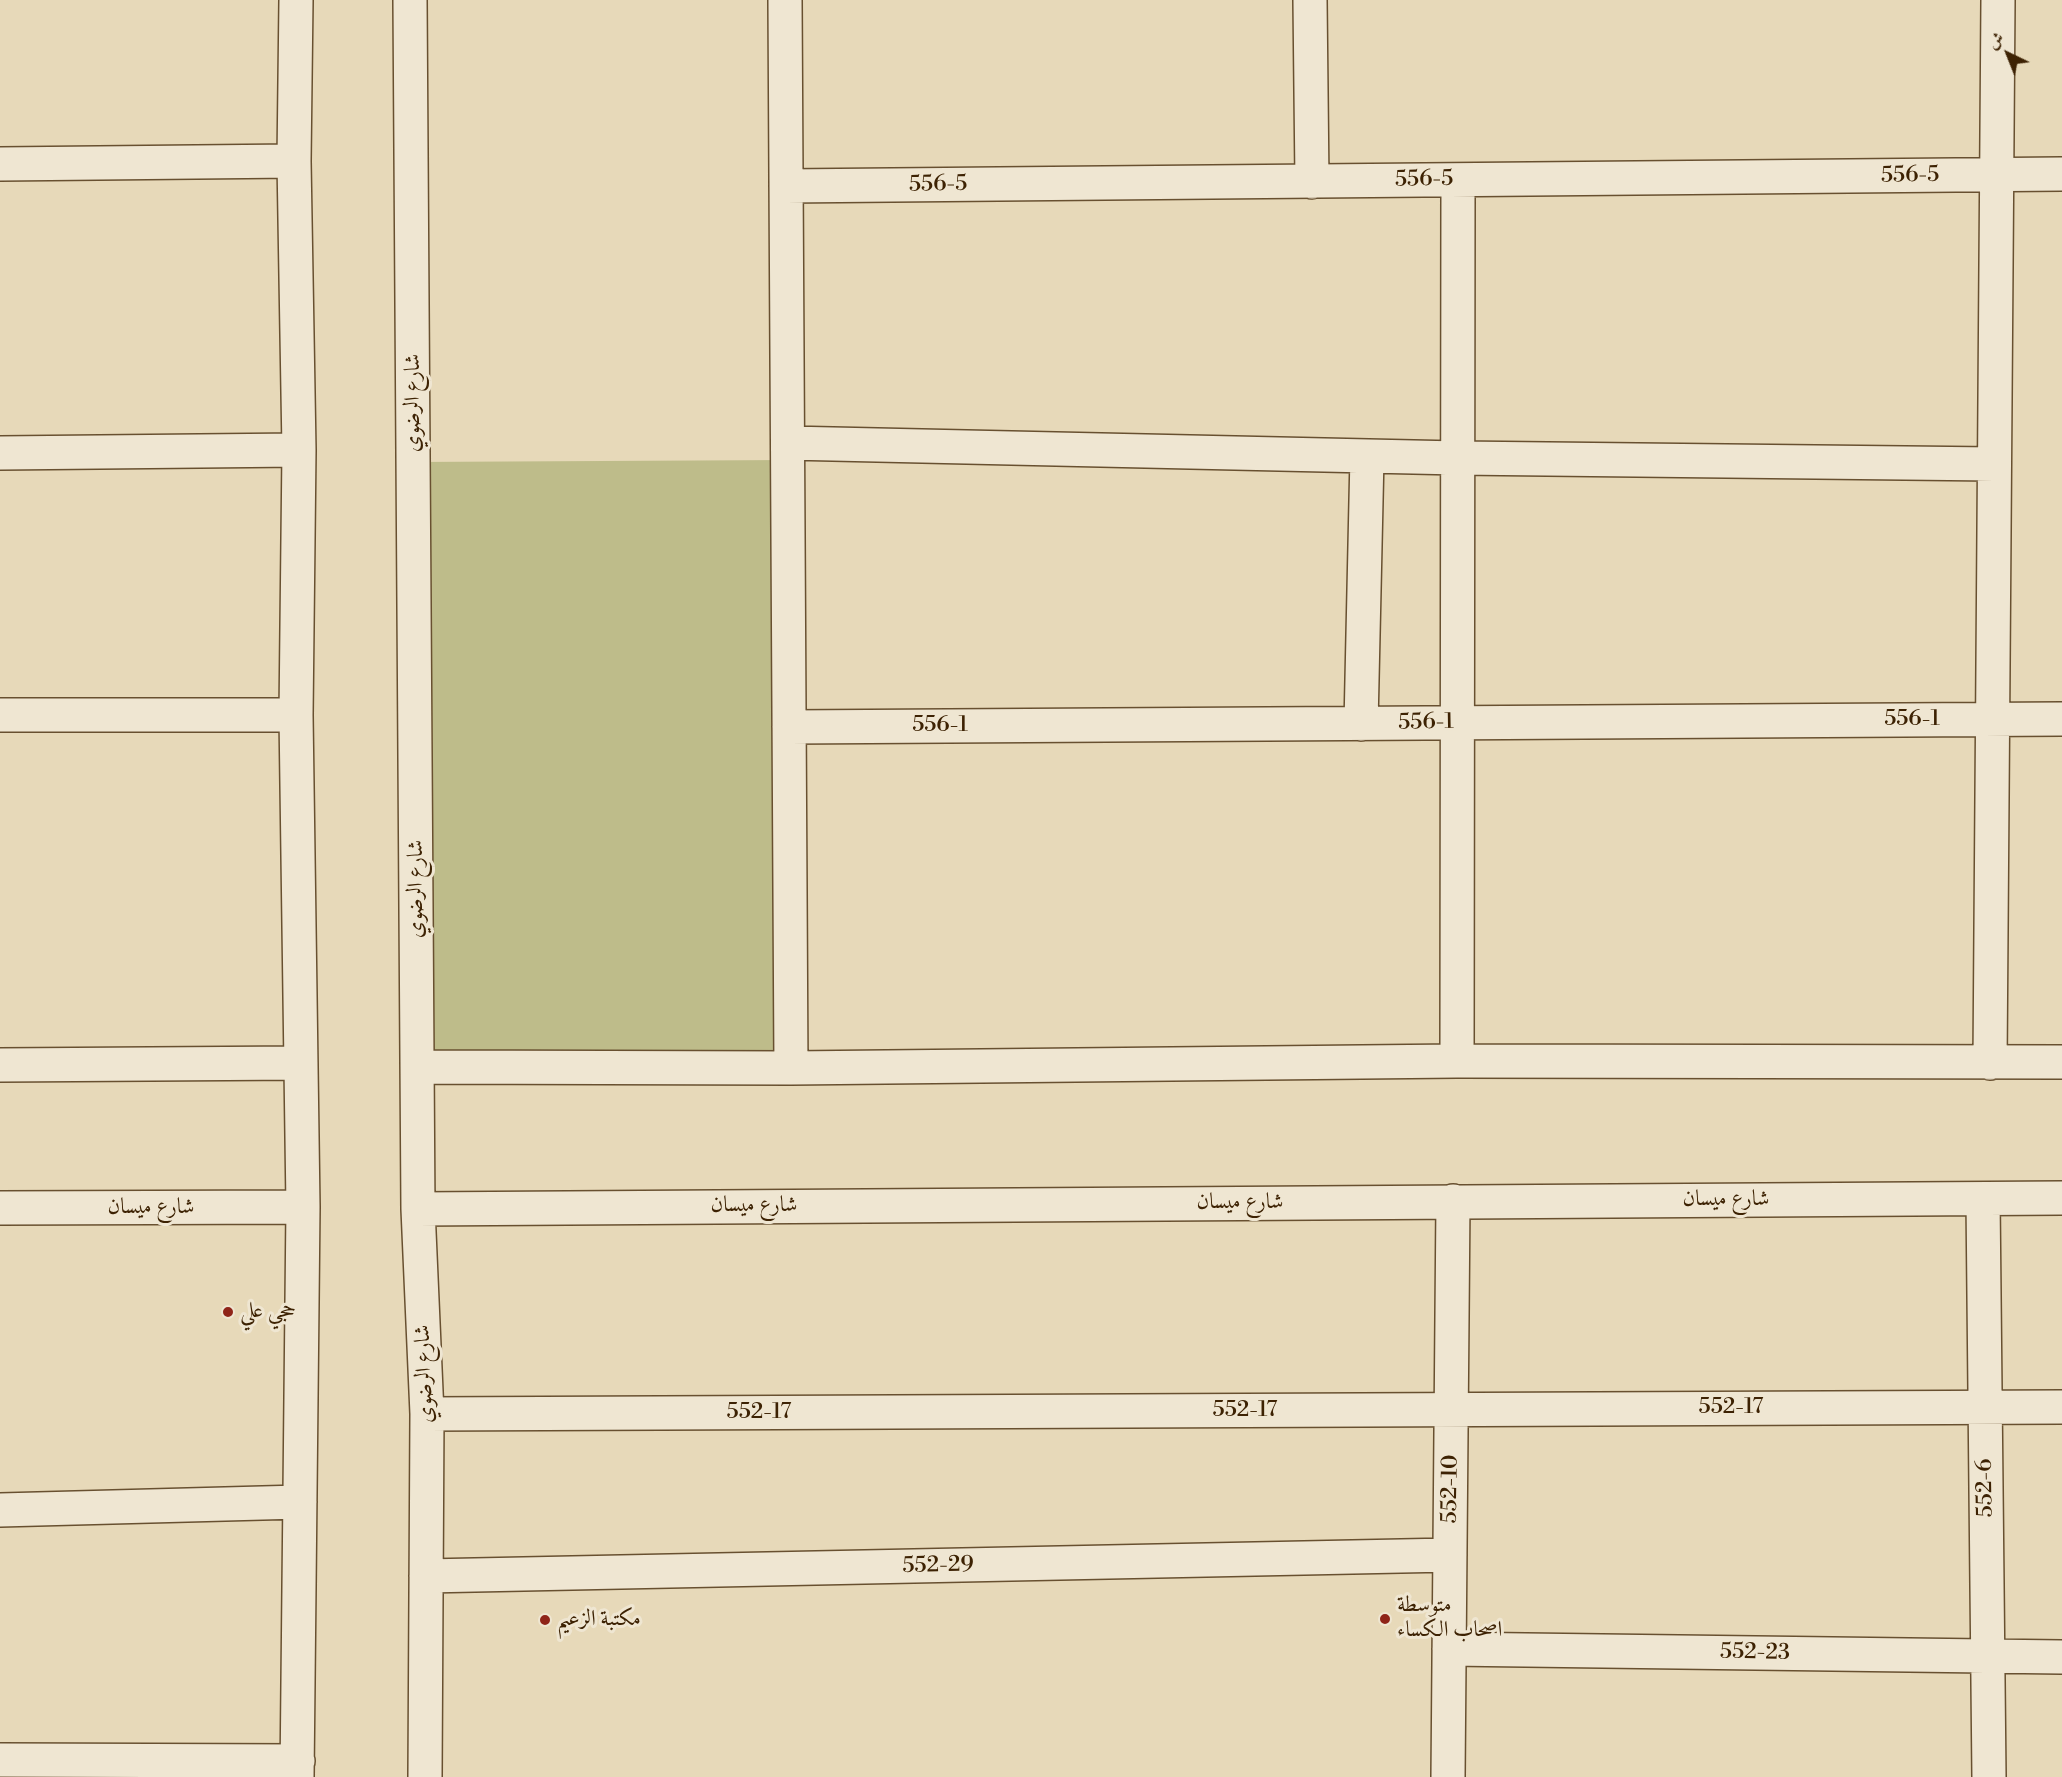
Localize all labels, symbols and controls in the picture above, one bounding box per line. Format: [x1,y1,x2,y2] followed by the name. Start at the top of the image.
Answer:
[1978,24,2038,84] north arrow
[1983,28,2008,54] text: ش
[1881,162,1939,190] street label: 556-5
[1395,166,1453,194] street label: 556-5
[909,171,967,199] street label: 556-5
[401,354,427,452] street label: شارع الرضوي
[1884,707,1940,733] street label: 556-1
[1398,709,1454,737] street label: 556-1
[912,713,968,739] street label: 556-1
[404,840,430,938] street label: شارع الرضوي
[1683,1187,1769,1213] street label: شارع ميسان
[1197,1190,1283,1216] street label: شارع ميسان
[711,1193,797,1219] street label: شارع ميسان
[108,1195,194,1221] street label: شارع ميسان
[240,1299,296,1325] place label: حجي علي
[221,1305,235,1319] marker: حجي علي
[410,1324,440,1424] street label: شارع الرضوي
[1699,1395,1763,1421] street label: 552-17
[1213,1398,1277,1424] street label: 552-17
[727,1400,791,1426] street label: 552-17
[1437,1454,1465,1524] street label: 552-10
[1972,1458,2000,1518] street label: 552-6
[902,1552,974,1580] street label: 552-29
[1397,1593,1502,1645] place label: متوسطة اصحاب الكساء
[557,1607,641,1633] place label: مكتبة الزعيم
[1378,1612,1392,1626] marker: متوسطة اصحاب الكساء
[538,1613,552,1627] marker: مكتبة الزعيم
[1720,1639,1790,1667] street label: 552-23

